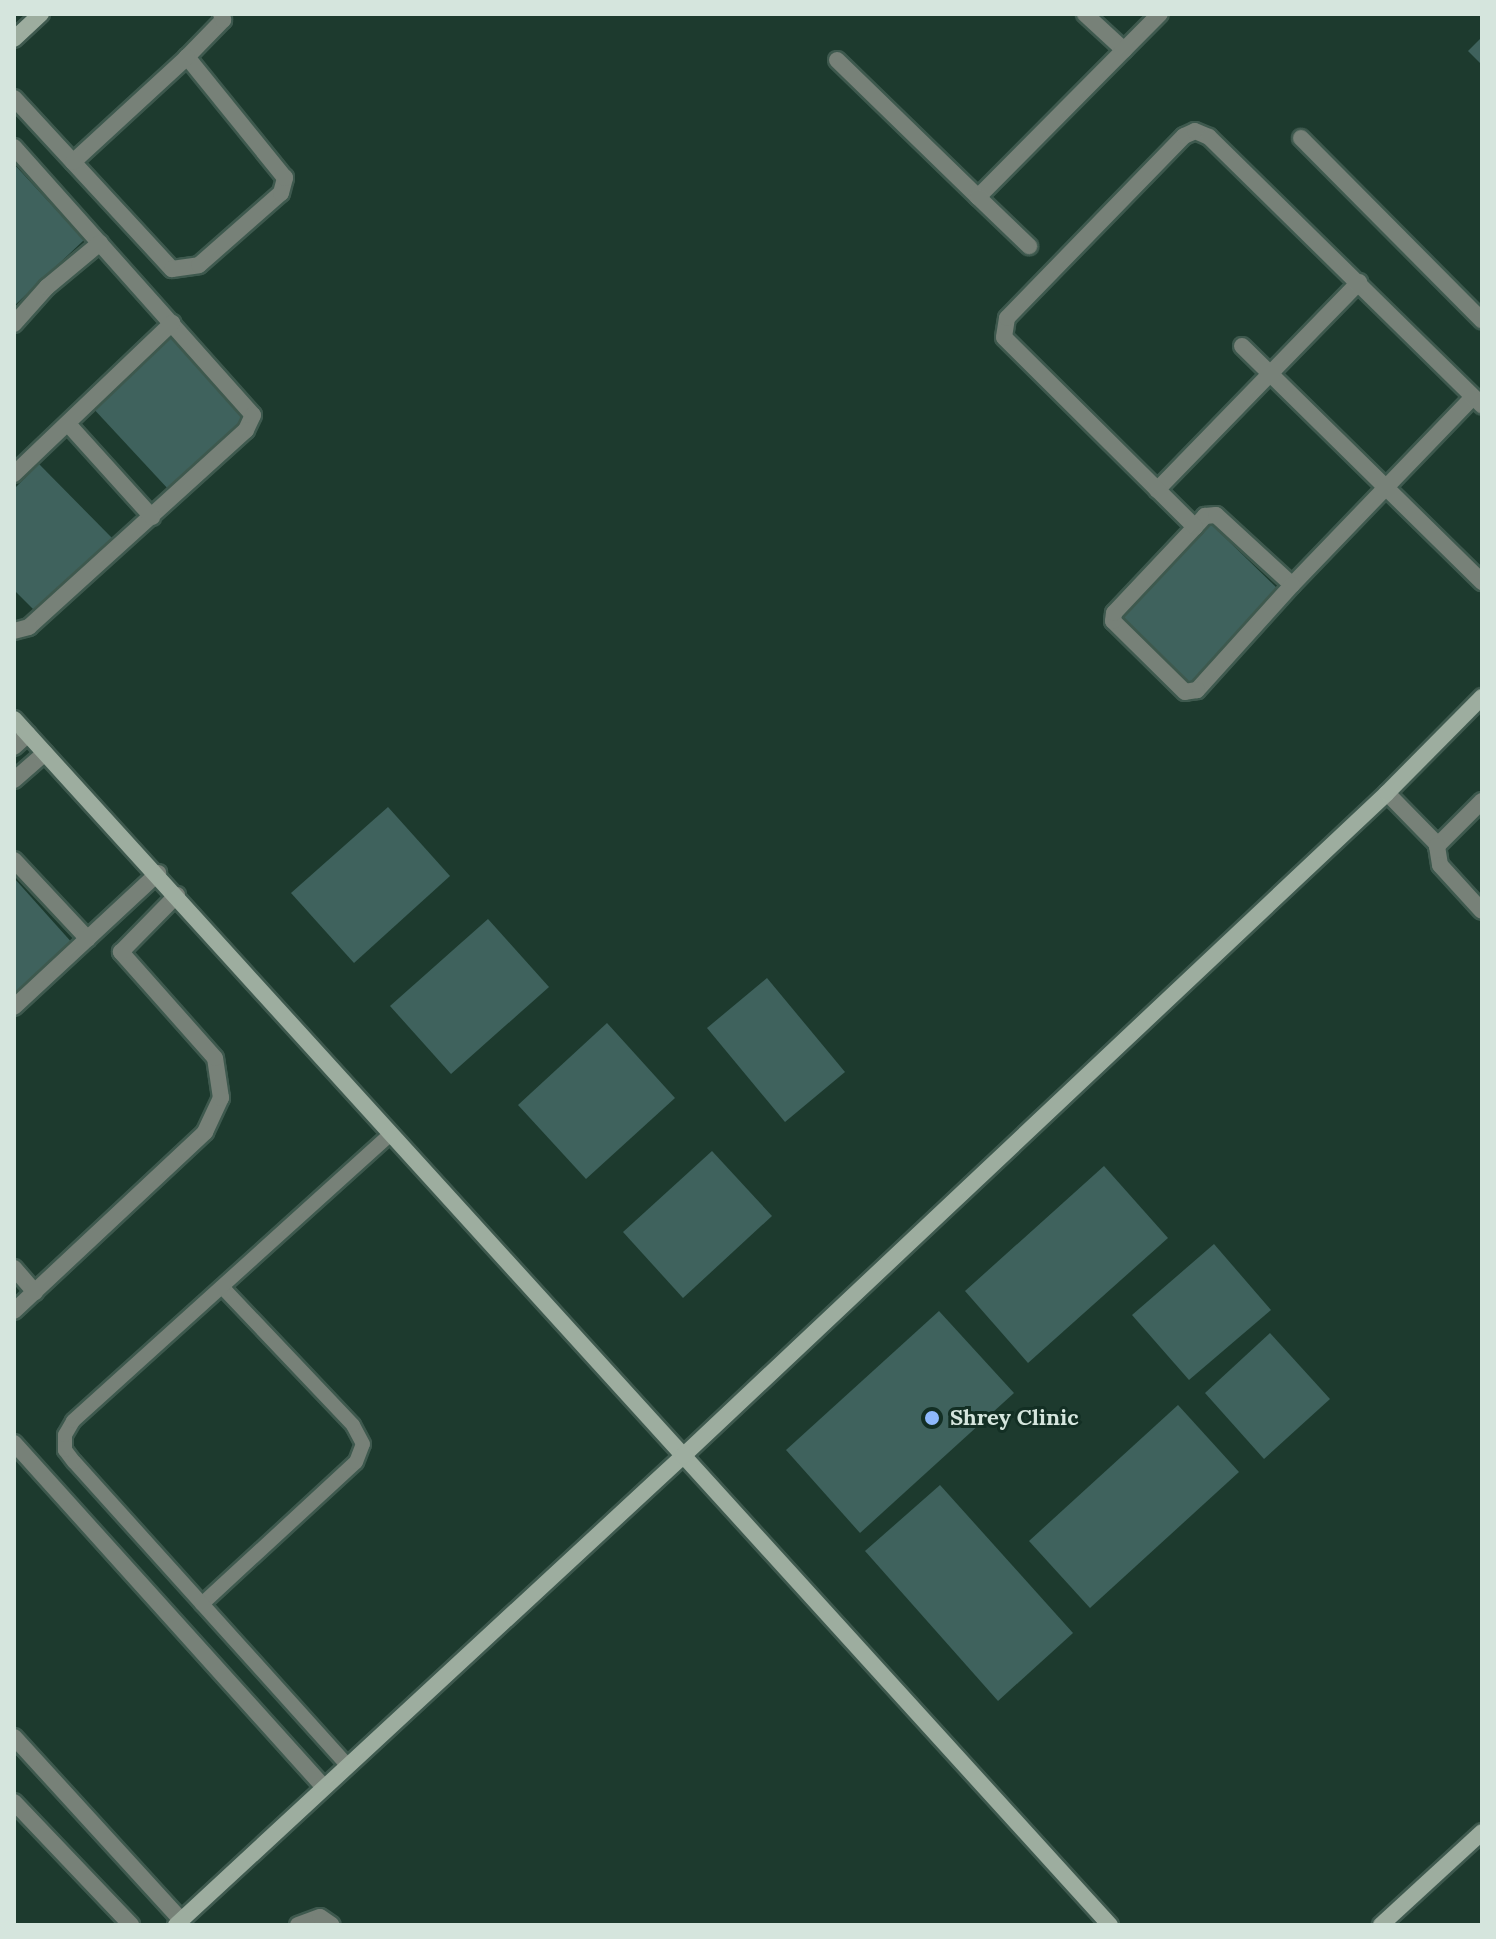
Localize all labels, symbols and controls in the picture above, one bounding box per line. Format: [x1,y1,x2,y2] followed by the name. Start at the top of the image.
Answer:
[950,1405,1079,1431] place label: Shrey Clinic
[921,1407,943,1429] marker: Shrey Clinic

